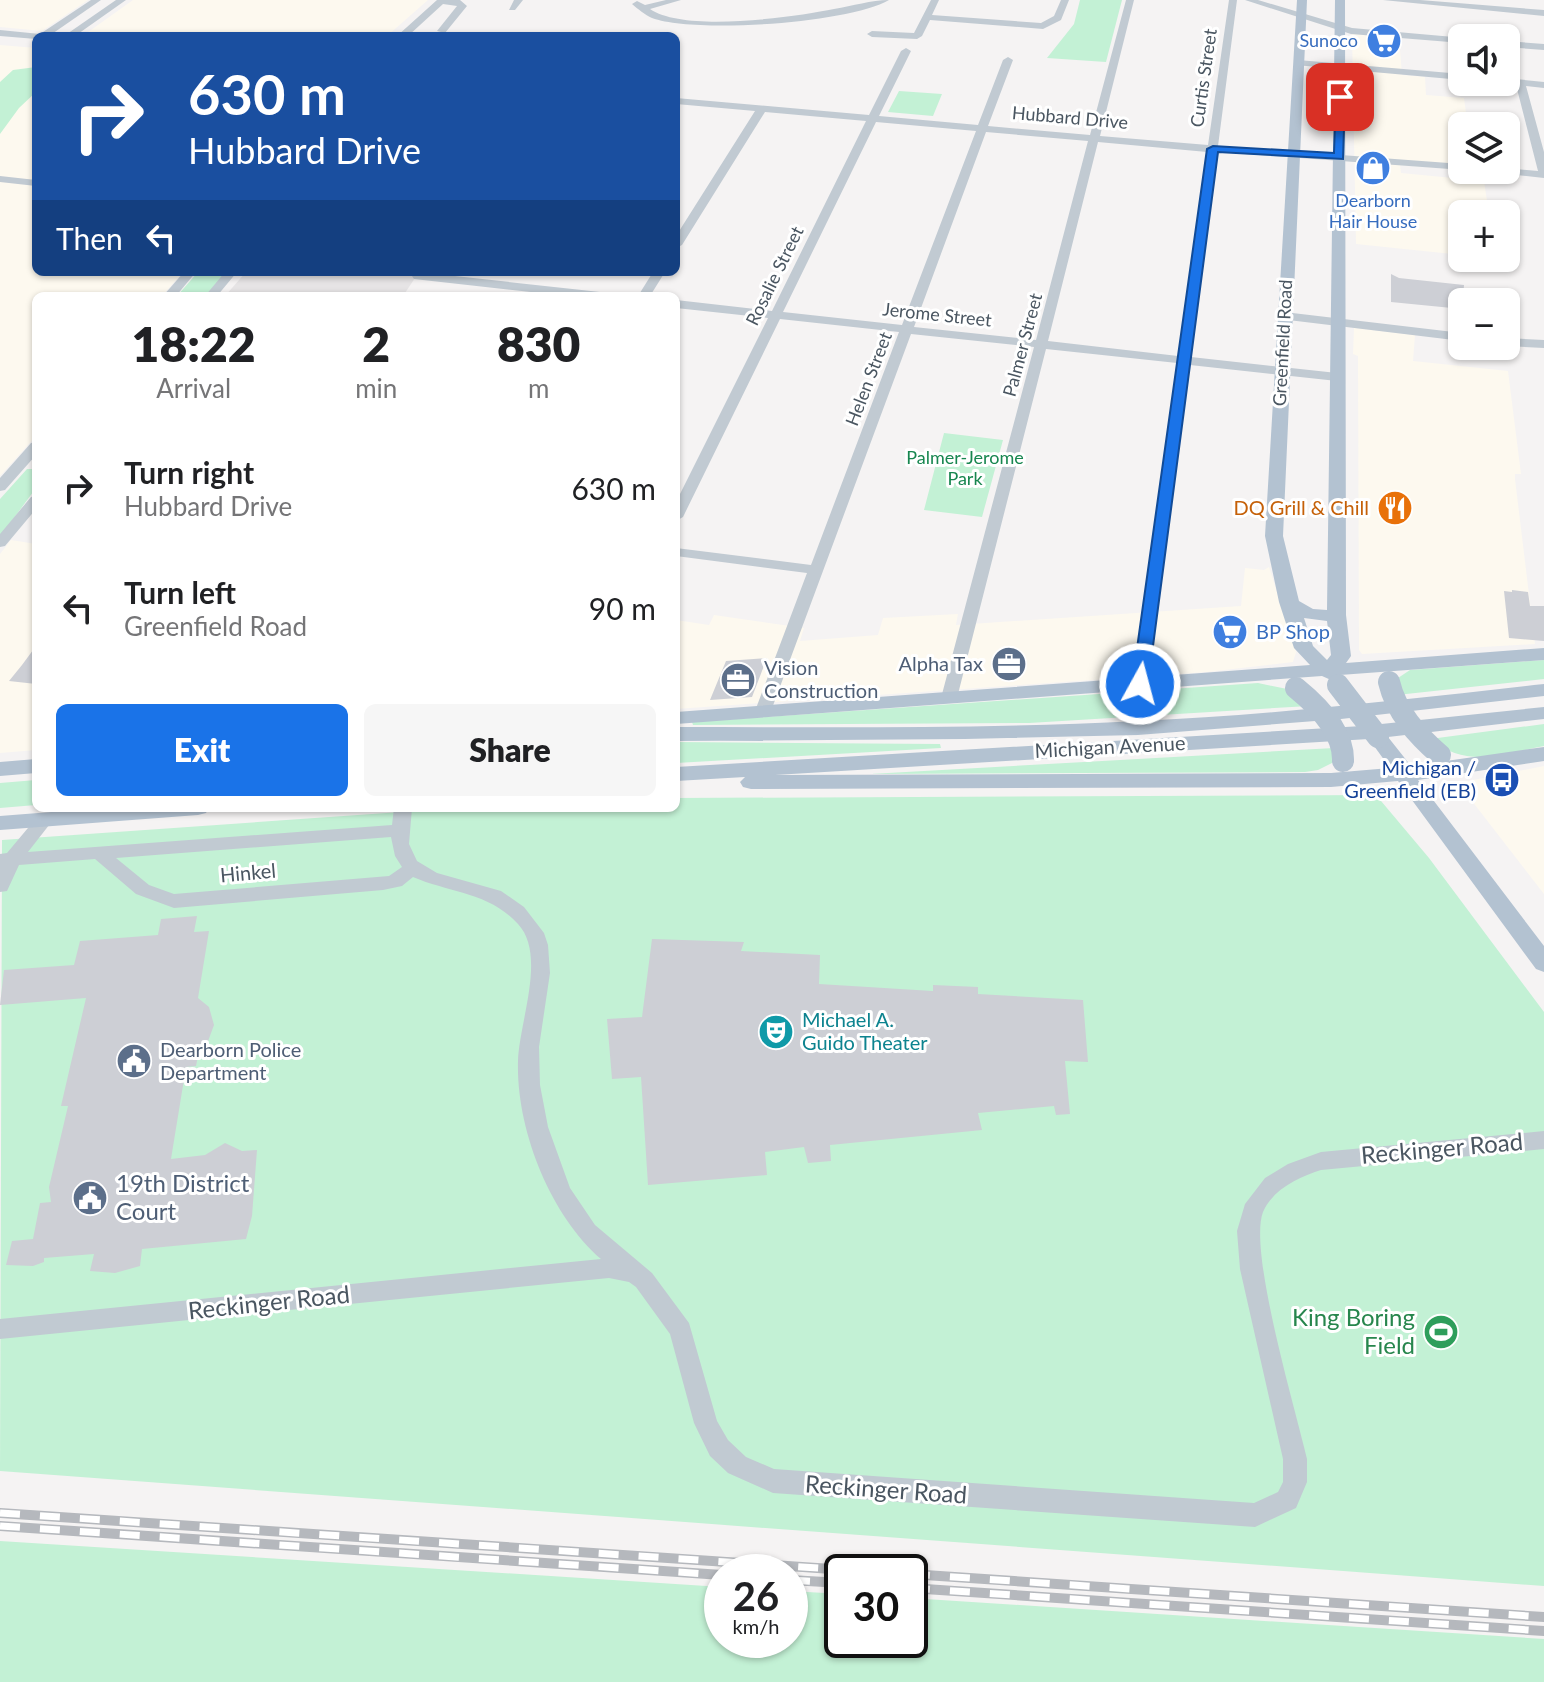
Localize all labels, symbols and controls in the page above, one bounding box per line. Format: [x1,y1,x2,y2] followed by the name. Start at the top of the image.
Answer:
[1365,22,1403,60] supermarket icon: Sunoco
[1448,24,1520,360] map controls
[1448,24,1520,96] button: sound
[1185,27,1221,129] street label: Curtis Street
[1299,29,1358,51] place label: Sunoco
[188,60,346,127] text: 630 m
[1306,63,1374,131] pin
[56,64,160,168] icon: right
[1318,75,1362,119] icon: arrive
[1011,101,1129,133] street label: Hubbard Drive
[1448,112,1520,184] button: layers
[188,128,421,172] text: Hubbard Drive
[1354,149,1392,187] shop icon: Dearborn Hair House
[1329,189,1417,232] place label: Dearborn Hair House
[1448,200,1520,272] button: +
[139,216,183,260] icon: left
[56,220,123,256] text: Then
[741,222,808,329] street label: Rosalie Street
[1268,279,1296,407] street label: Greenfield Road
[1448,288,1520,360] button: −
[998,290,1047,399] street label: Palmer Street
[882,297,993,331] street label: Jerome Street
[132,315,256,372] text: 18:22
[362,315,390,372] text: 2
[497,315,580,372] text: 830
[840,328,896,429] street label: Helen Street
[156,372,231,404] text: Arrival
[355,372,397,404] text: min
[528,372,549,404] text: m
[906,446,1024,489] park label: Palmer-Jerome Park
[124,454,254,490] text: Turn right
[56,466,100,510] icon: right
[571,470,656,506] text: 630 m
[1376,489,1414,527] restaurant icon: DQ Grill & Chill
[124,490,292,522] text: Hubbard Drive
[1233,495,1369,519] place label: DQ Grill & Chill
[124,574,236,610] text: Turn left
[56,586,100,630] icon: left
[589,590,656,626] text: 90 m
[124,610,307,642] text: Greenfield Road
[1211,613,1249,651] supermarket icon: BP Shop
[1256,619,1330,643] place label: BP Shop
[1098,642,1182,726] position arrow
[990,645,1028,683] office icon: Alpha Tax
[899,651,983,675] place label: Alpha Tax
[764,655,878,702] place label: Vision Construction
[719,661,757,699] office icon: Vision Construction
[56,704,348,796] button: Exit
[364,704,656,796] button: Share
[1034,730,1186,762] street label: Michigan Avenue
[1344,755,1476,802] place label: Michigan / Greenfield (EB)
[1483,761,1521,799] bus stop icon: Michigan / Greenfield (EB)
[219,858,277,886] street label: Hinkel
[802,1007,928,1054] place label: Michael A. Guido Theater
[757,1013,795,1051] theatre icon: Michael A. Guido Theater
[160,1037,301,1084] place label: Dearborn Police Department
[115,1042,153,1080] public building icon: Dearborn Police Department
[1360,1126,1524,1169] street label: Reckinger Road
[116,1168,250,1225] place label: 19th District Court
[71,1179,109,1217] public building icon: 19th District Court
[187,1279,351,1324] street label: Reckinger Road
[1292,1302,1415,1359] place label: King Boring Field
[1422,1313,1460,1351] sports icon: King Boring Field
[804,1468,968,1509] street label: Reckinger Road
[824,1554,928,1658] speed limit sign: 30
[733,1572,779,1620] text: 26
[733,1614,779,1638] text: km/h

